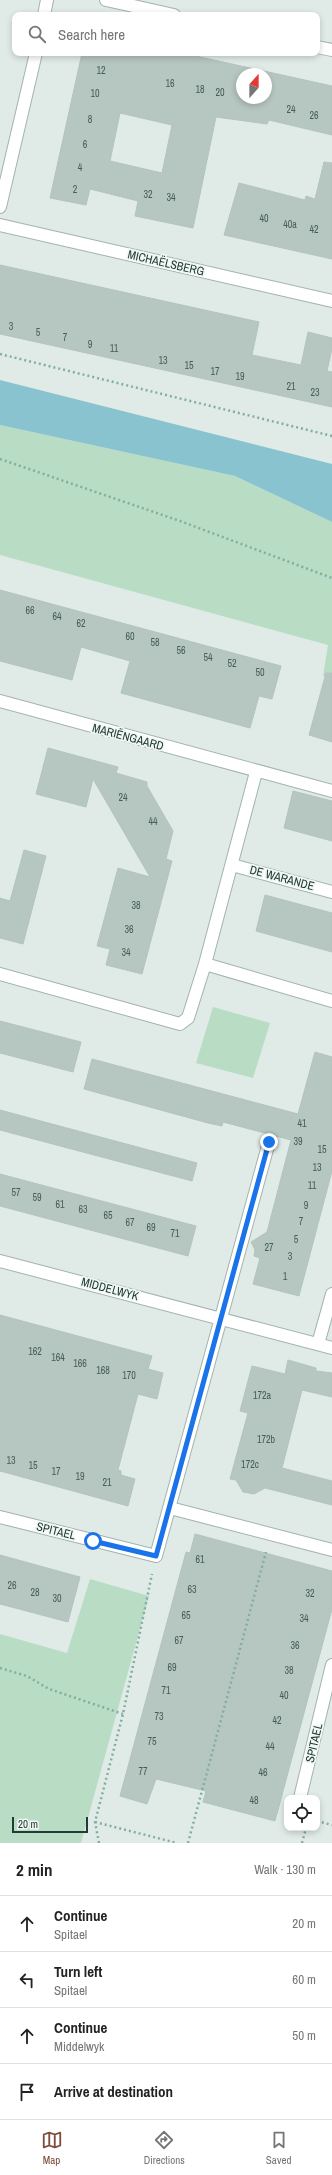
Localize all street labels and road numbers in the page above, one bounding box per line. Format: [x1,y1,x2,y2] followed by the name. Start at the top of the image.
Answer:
[126,246,206,280] street label: MICHAËLSBERG
[91,720,165,754] street label: MARIËNGAARD
[248,862,316,894] street label: DE WARANDE
[79,1274,141,1304] street label: MIDDELWYK
[35,1518,78,1544] street label: SPITAEL
[302,1721,326,1764] street label: SPITAEL

